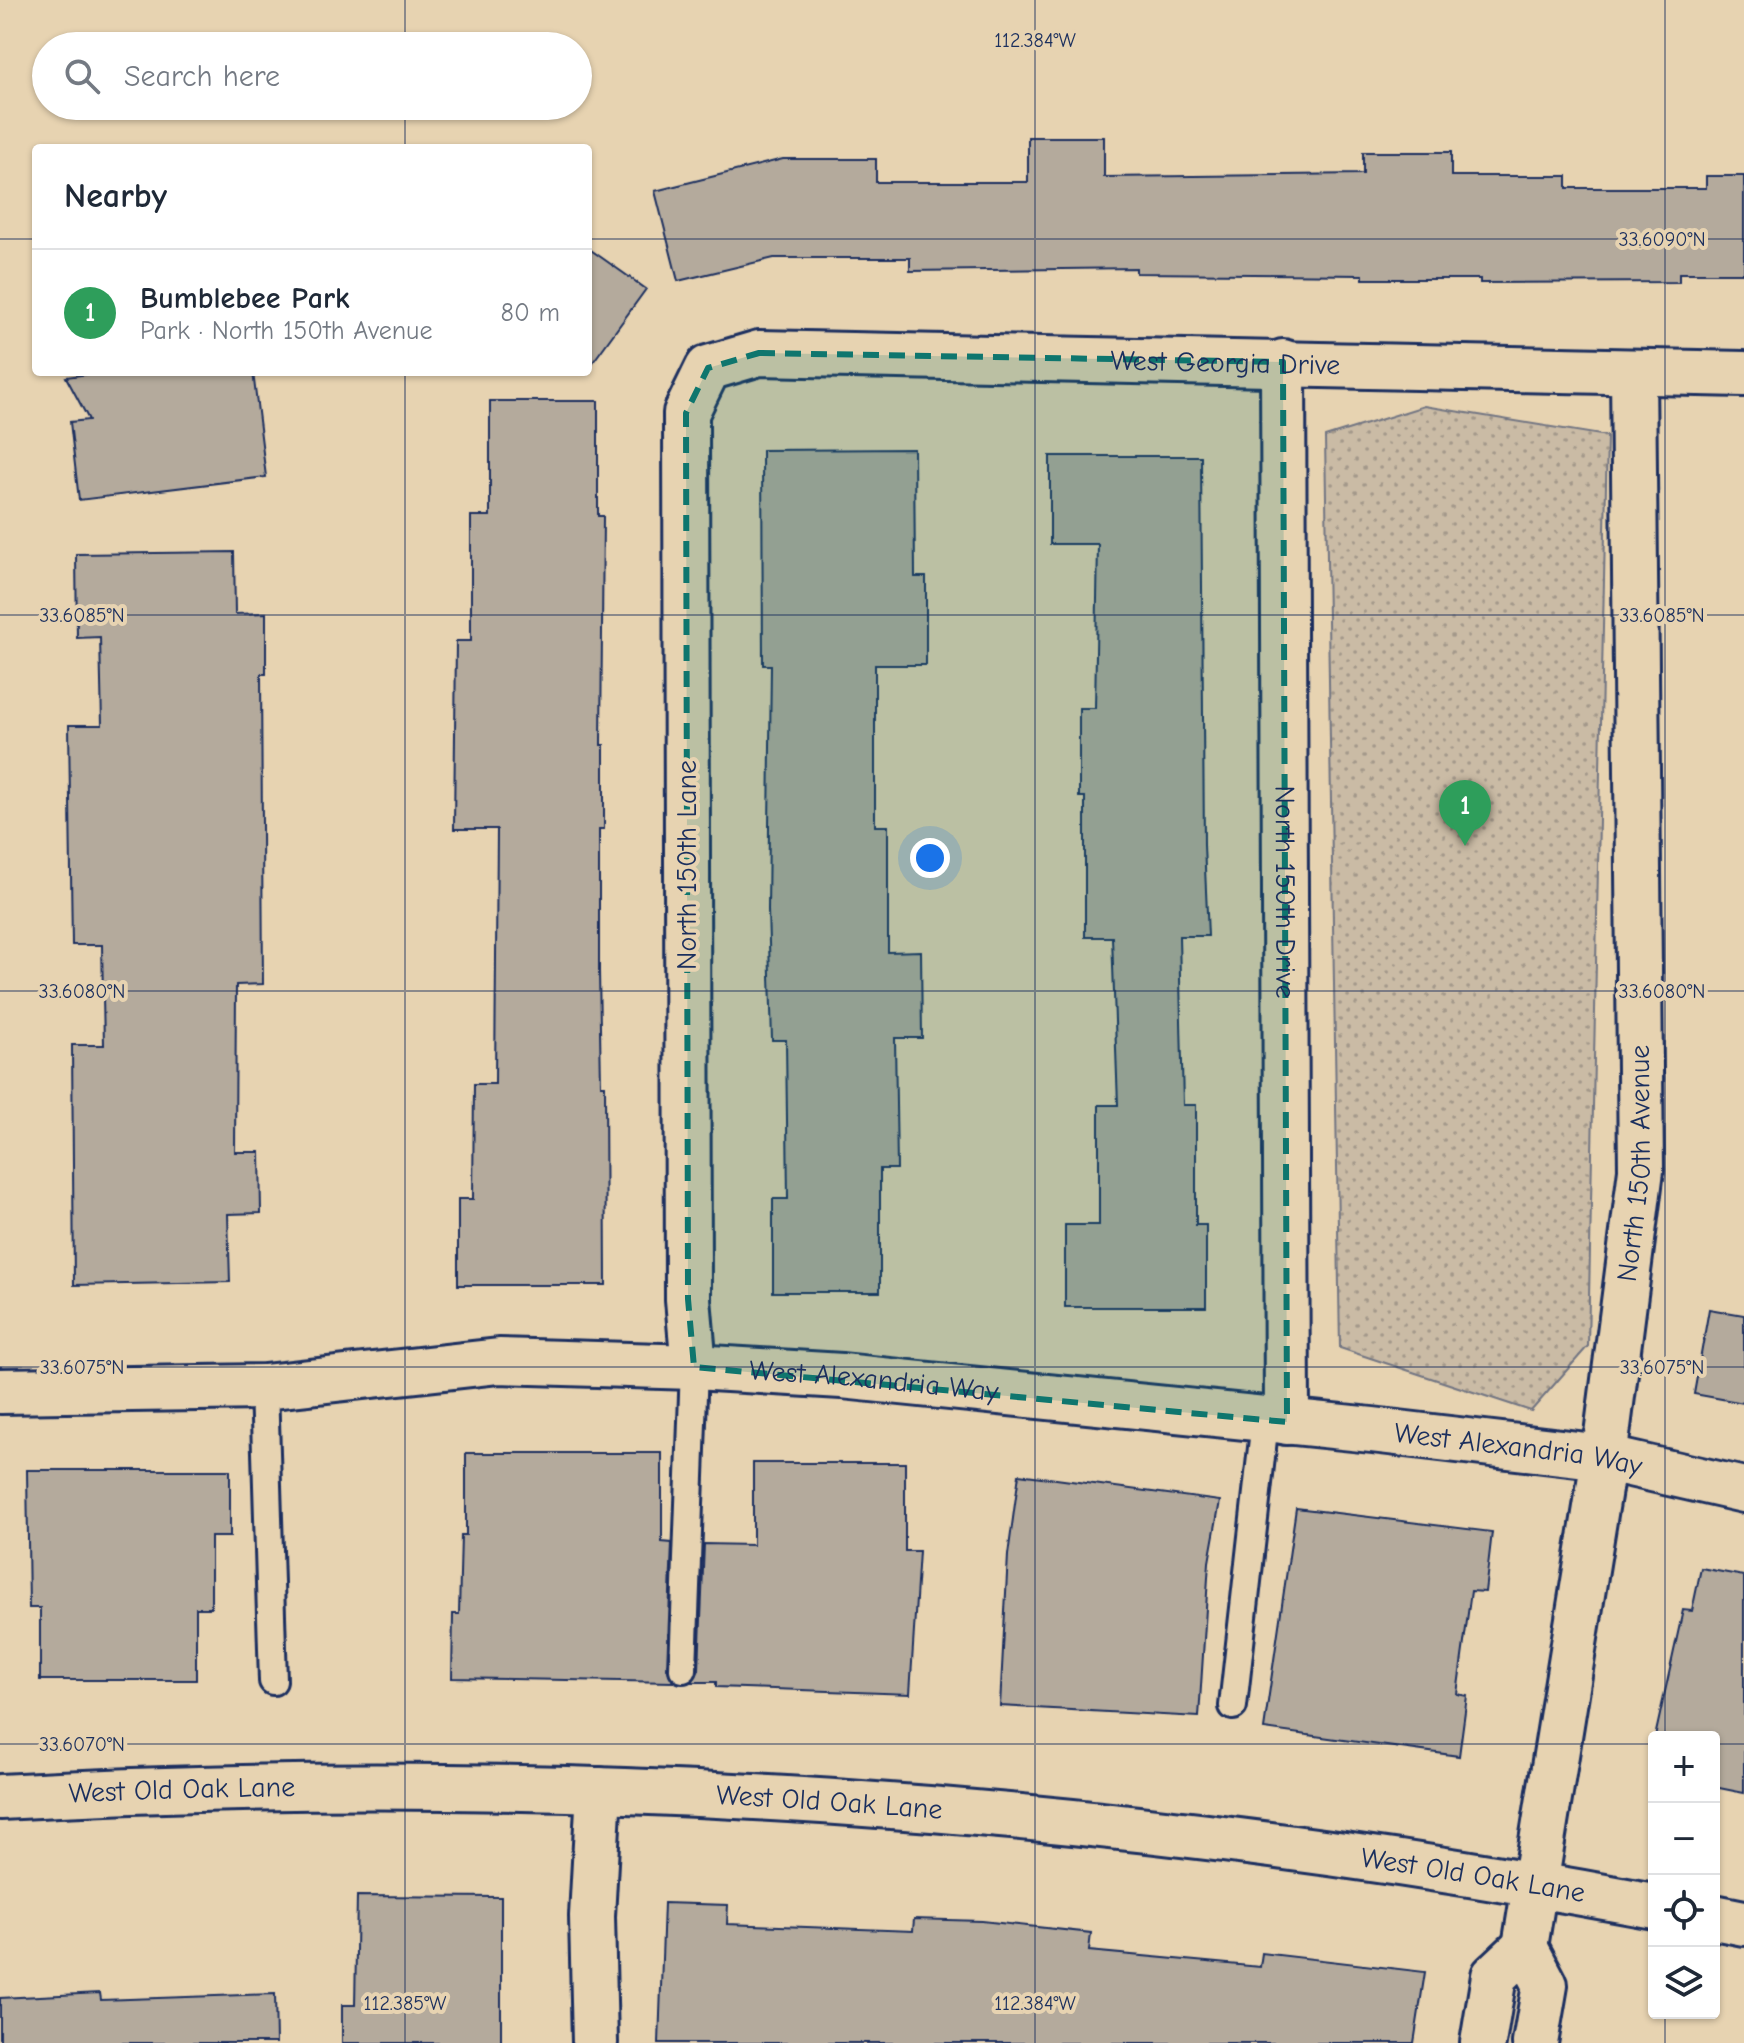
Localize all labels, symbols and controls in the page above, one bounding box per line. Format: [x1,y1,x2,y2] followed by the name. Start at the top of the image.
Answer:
[994,29,1077,52] text: 112.384°W
[32,32,592,120] search box
[60,54,104,98] icon: search
[124,59,280,94] text: Search here
[64,176,167,216] text: Nearby
[1618,228,1706,251] text: 33.6090°N
[140,281,350,316] text: Bumblebee Park
[85,298,95,328] text: 1
[501,298,560,328] text: 80 m
[140,316,432,346] text: Park · North 150th Avenue
[1110,344,1341,381] street label: West Georgia Drive
[39,604,125,627] text: 33.6085°N
[1619,604,1705,627] text: 33.6085°N
[671,760,703,970] street label: North 150th Lane
[1439,780,1491,846] pin: 1
[1269,786,1301,998] street label: North 150th Drive
[910,838,950,878] your location
[39,980,125,1003] text: 33.6080°N
[1619,980,1705,1003] text: 33.6080°N
[1611,1045,1658,1284] street label: North 150th Avenue
[748,1354,1000,1408] street label: West Alexandria Way
[40,1356,124,1379] text: 33.6075°N
[1620,1356,1704,1379] text: 33.6075°N
[1392,1417,1646,1482] street label: West Alexandria Way
[1648,1731,1720,2019] map controls
[1648,1731,1720,1803] button: +
[39,1733,125,1756] text: 33.6070°N
[68,1771,295,1809] street label: West Old Oak Lane
[716,1779,944,1826] street label: West Old Oak Lane
[1648,1803,1720,1875] button: −
[1359,1842,1588,1909] street label: West Old Oak Lane
[1648,1875,1720,1947] button: locate
[1648,1947,1720,2019] button: layers
[364,1992,447,2015] text: 112.385°W
[994,1992,1077,2015] text: 112.384°W

